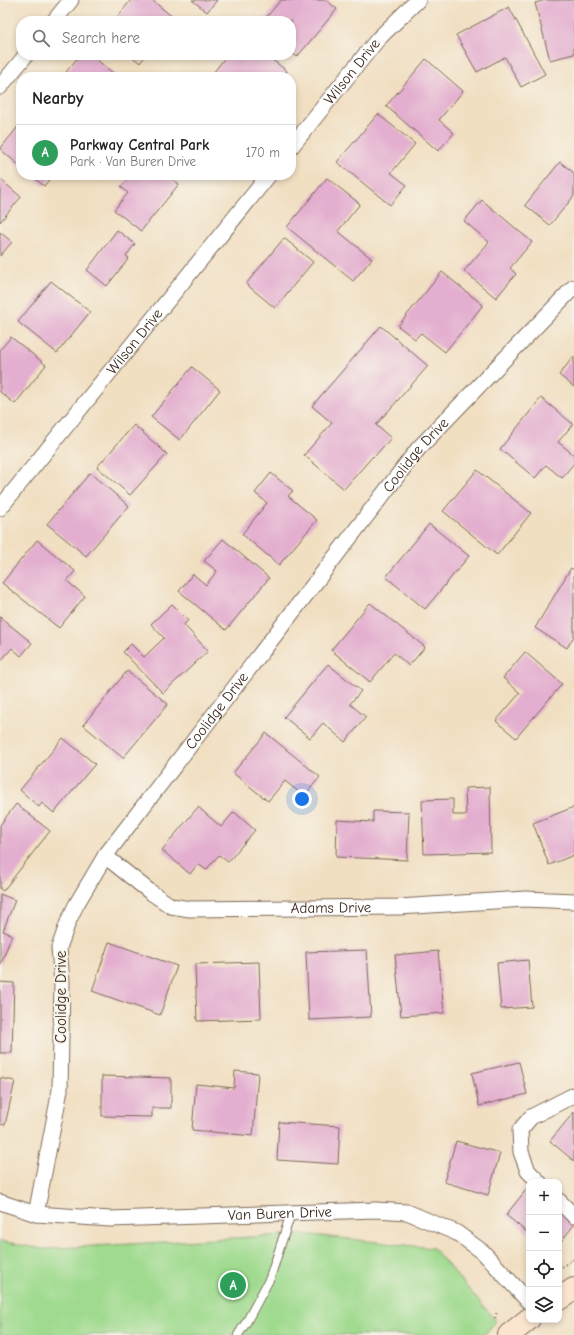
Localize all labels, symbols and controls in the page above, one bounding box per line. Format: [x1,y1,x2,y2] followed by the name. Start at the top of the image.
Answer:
[16,16,296,60] search box
[30,27,52,49] icon: search
[62,29,140,47] text: Search here
[320,34,384,108] street label: Wilson Drive
[32,89,83,108] text: Nearby
[70,136,209,154] text: Parkway Central Park
[41,145,49,160] text: A
[246,145,280,160] text: 170 m
[70,154,196,169] text: Park · Van Buren Drive
[103,305,167,378] street label: Wilson Drive
[379,413,453,496] street label: Coolidge Drive
[181,668,252,753] street label: Coolidge Drive
[292,789,312,809] your location
[291,898,372,917] street label: Adams Drive
[52,950,70,1043] street label: Coolidge Drive
[526,1179,562,1323] map controls
[526,1179,562,1215] button: +
[227,1202,333,1224] street label: Van Buren Drive
[526,1215,562,1251] button: −
[526,1251,562,1287] button: locate
[220,1270,246,1300] pin: A
[526,1287,562,1323] button: layers

